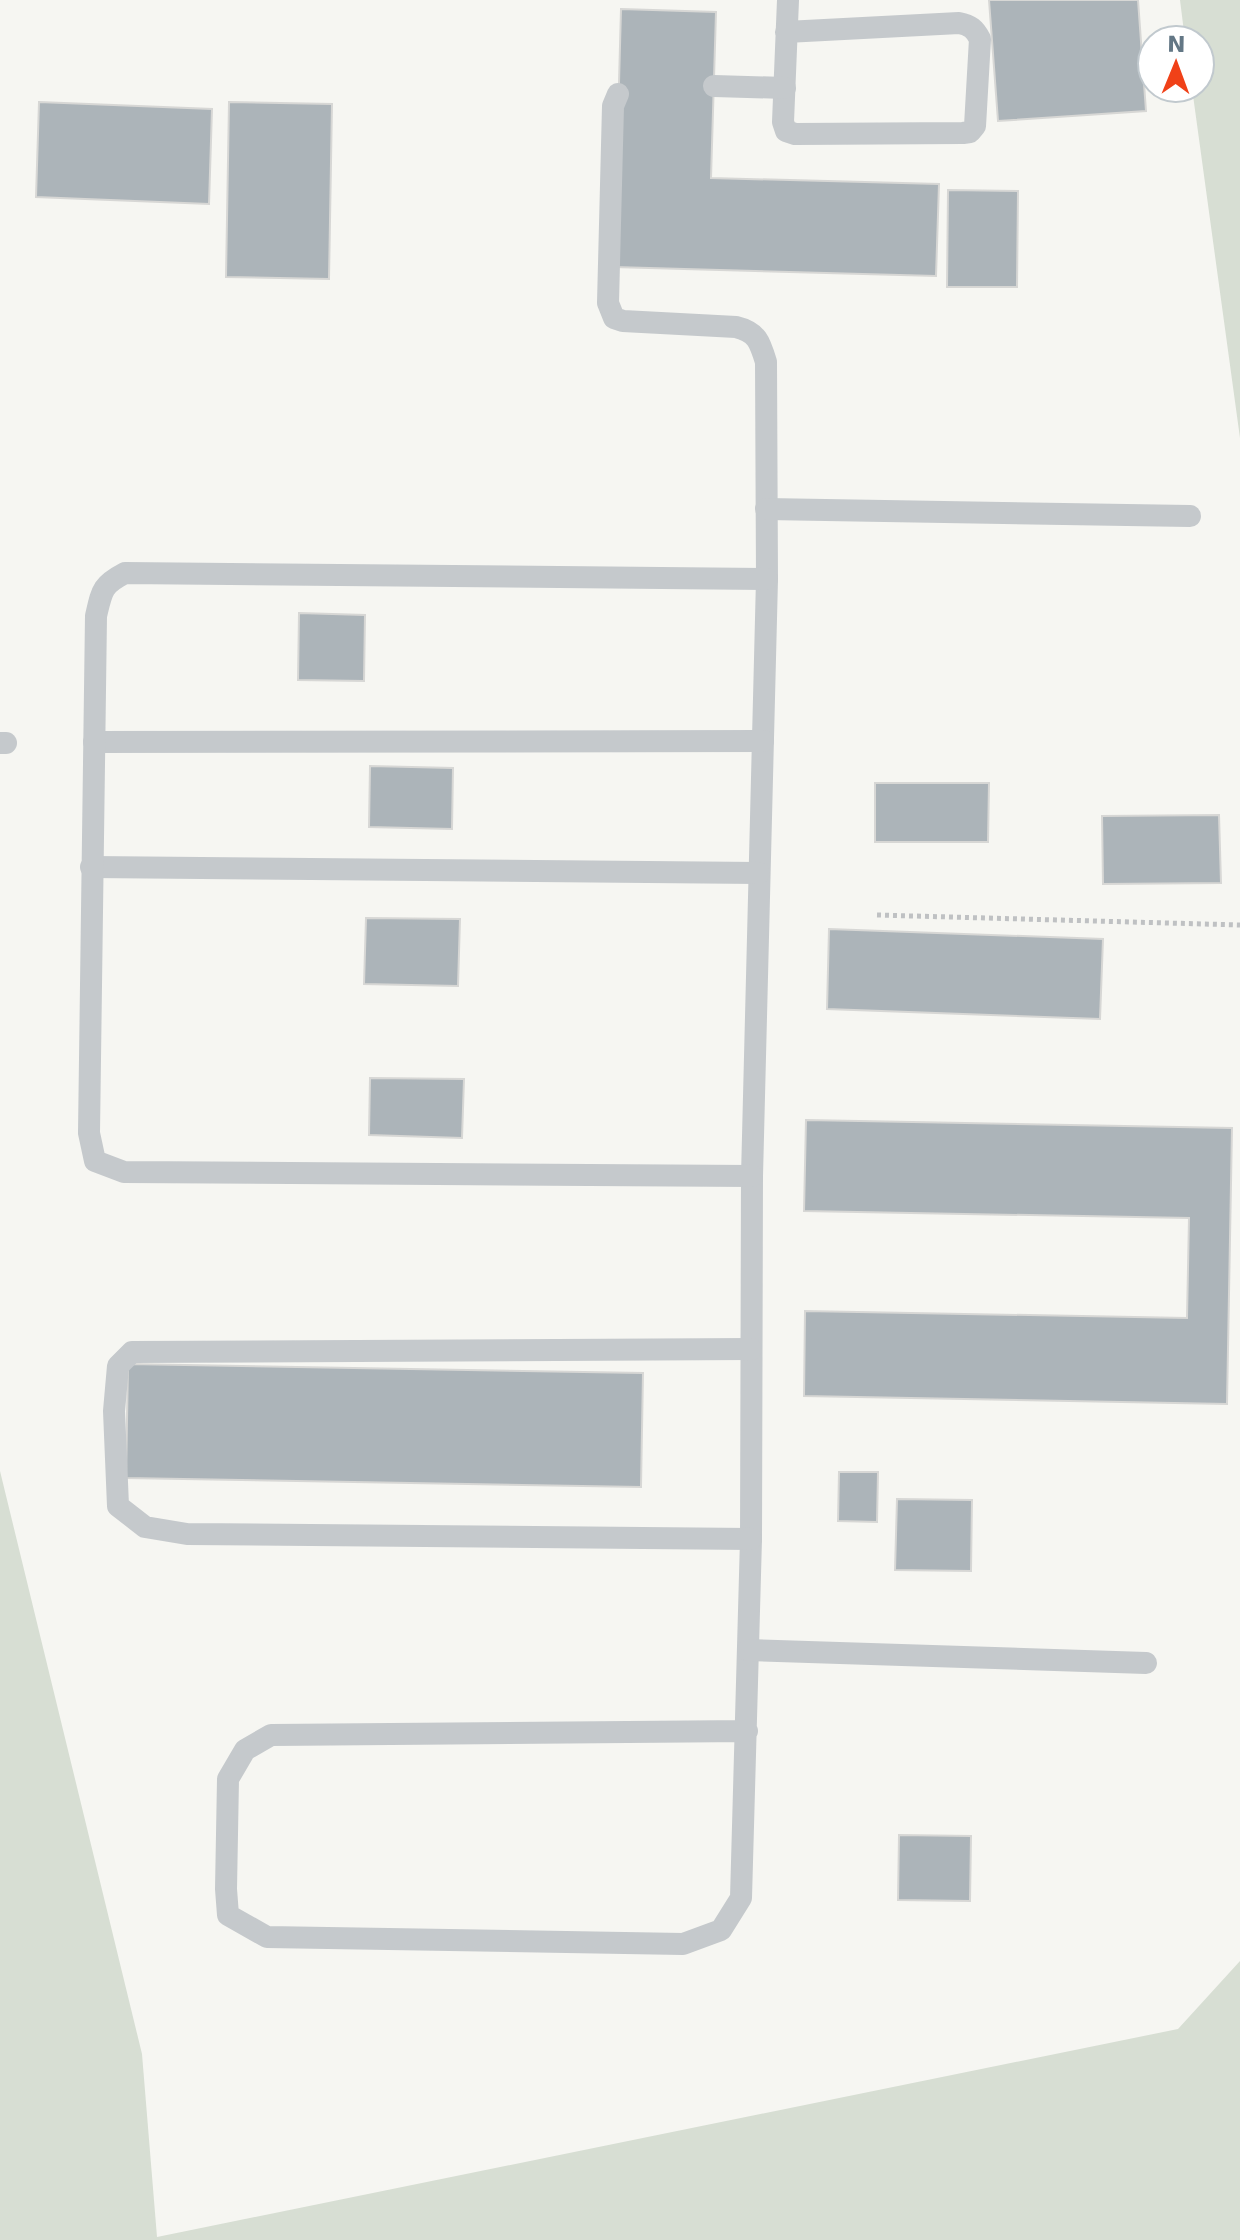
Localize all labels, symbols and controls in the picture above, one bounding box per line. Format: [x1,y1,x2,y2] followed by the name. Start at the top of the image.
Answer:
[1136,24,1216,104] north arrow
[1167,32,1186,57] text: N

